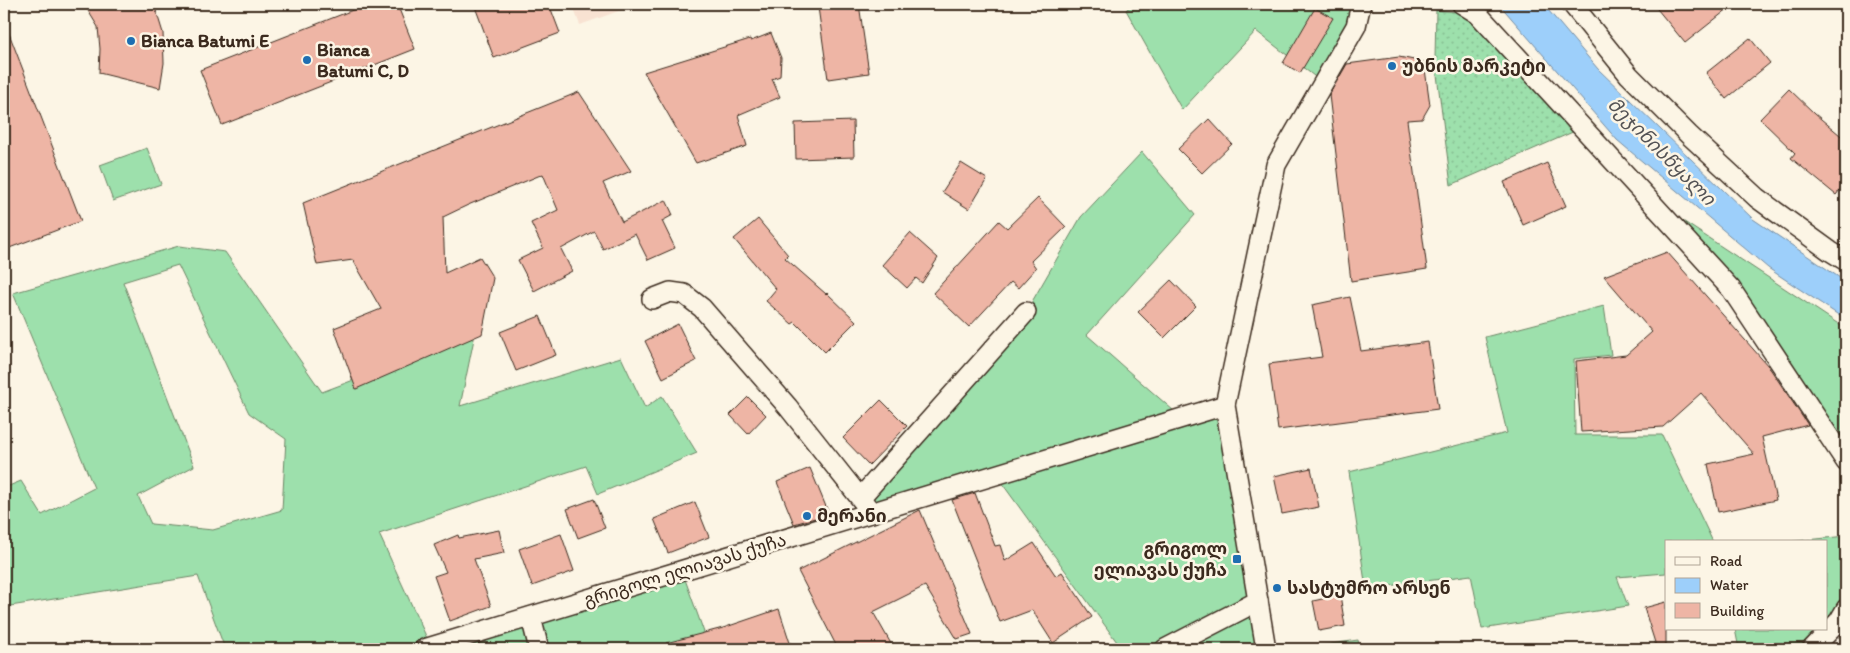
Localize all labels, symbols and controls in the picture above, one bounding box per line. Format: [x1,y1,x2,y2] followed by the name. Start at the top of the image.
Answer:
[141,30,269,52] place label: Bianca Batumi E
[125,35,137,47] marker: Bianca Batumi E
[317,39,410,82] place label: Bianca Batumi C, D
[301,54,313,66] marker: Bianca Batumi C, D
[1402,55,1546,77] place label: უბნის მარკეტი
[1386,60,1398,72] marker: უბნის მარკეტი
[1603,93,1721,211] water label: მეჯინისწყალი
[817,505,887,527] place label: მერანი
[801,510,813,522] marker: მერანი
[581,529,789,611] street label: გრიგოლ ელიავას ქუჩა
[1094,538,1227,581] place label: გრიგოლ ელიავას ქუჩა
[1665,540,1828,630] legend
[1710,552,1743,570] text: Road
[1231,553,1243,565] marker: გრიგოლ ელიავას ქუჩა
[1710,576,1749,594] text: Water
[1287,577,1451,599] place label: სასტუმრო არსენ
[1271,582,1283,594] marker: სასტუმრო არსენ
[1710,602,1764,620] text: Building

